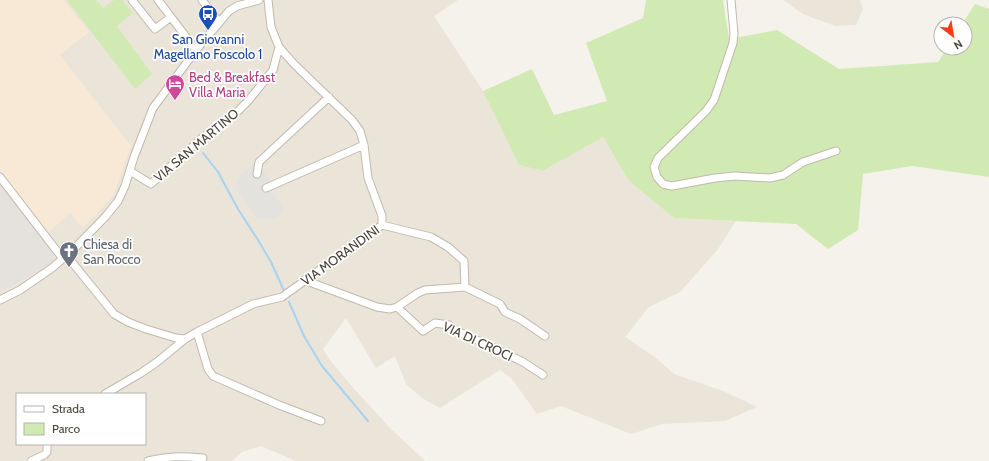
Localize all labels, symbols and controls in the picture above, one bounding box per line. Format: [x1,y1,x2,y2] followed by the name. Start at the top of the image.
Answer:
[197,3,219,31] bus stop icon: San Giovanni Magellano Foscolo 1
[933,16,973,56] north arrow
[154,31,262,62] place label: San Giovanni Magellano Foscolo 1
[951,37,965,53] text: N
[189,69,276,100] place label: Bed & Breakfast Villa Maria
[164,73,186,101] hotel icon: Bed & Breakfast Villa Maria
[150,105,242,185] street label: VIA SAN MARTINO
[298,221,382,289] street label: VIA MORANDINI
[83,236,141,267] place label: Chiesa di San Rocco
[58,240,80,268] church icon: Chiesa di San Rocco
[441,318,515,364] street label: VIA DI CROCI
[16,393,146,445] legend
[52,401,85,416] text: Strada
[52,421,80,436] text: Parco

